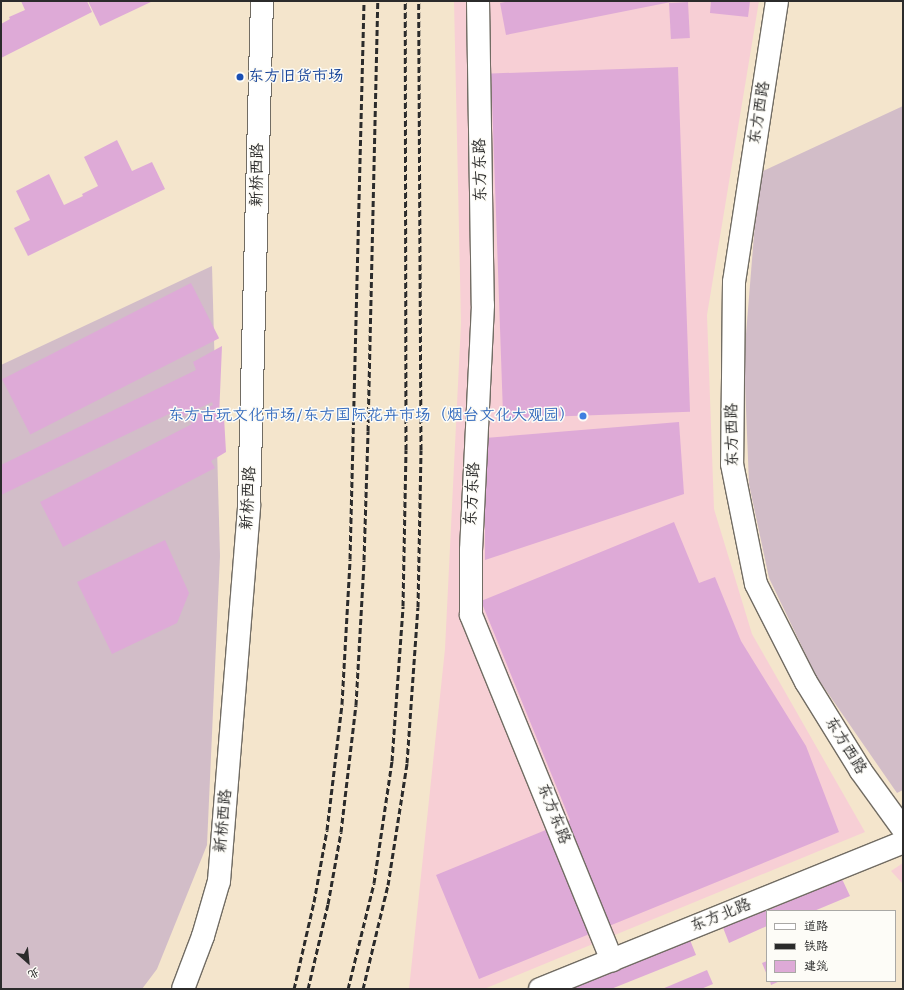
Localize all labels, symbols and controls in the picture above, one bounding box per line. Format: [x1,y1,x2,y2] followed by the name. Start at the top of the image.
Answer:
[248,67,344,87] place label: 东方旧货市场
[235,72,245,82] marker: 东方旧货市场
[746,80,774,146] street label: 东方西路
[471,138,491,202] street label: 东方东路
[248,143,268,207] street label: 新桥西路
[723,403,743,467] street label: 东方西路
[168,406,575,426] place label: 东方古玩文化市场/东方国际花卉市场（烟台文化大观园）
[578,411,588,421] marker: 东方古玩文化市场/东方国际花卉市场（烟台文化大观园）
[462,462,484,526] street label: 东方东路
[238,466,260,530] street label: 新桥西路
[820,714,870,778] street label: 东方西路
[532,781,574,847] street label: 东方东路
[212,788,236,854] street label: 新桥西路
[688,895,754,937] street label: 东方北路
[766,910,896,982] legend
[804,919,828,935] text: 道路
[804,939,828,955] text: 铁路
[8,942,48,982] north arrow
[804,959,828,975] text: 建筑
[25,964,42,981] text: 北

